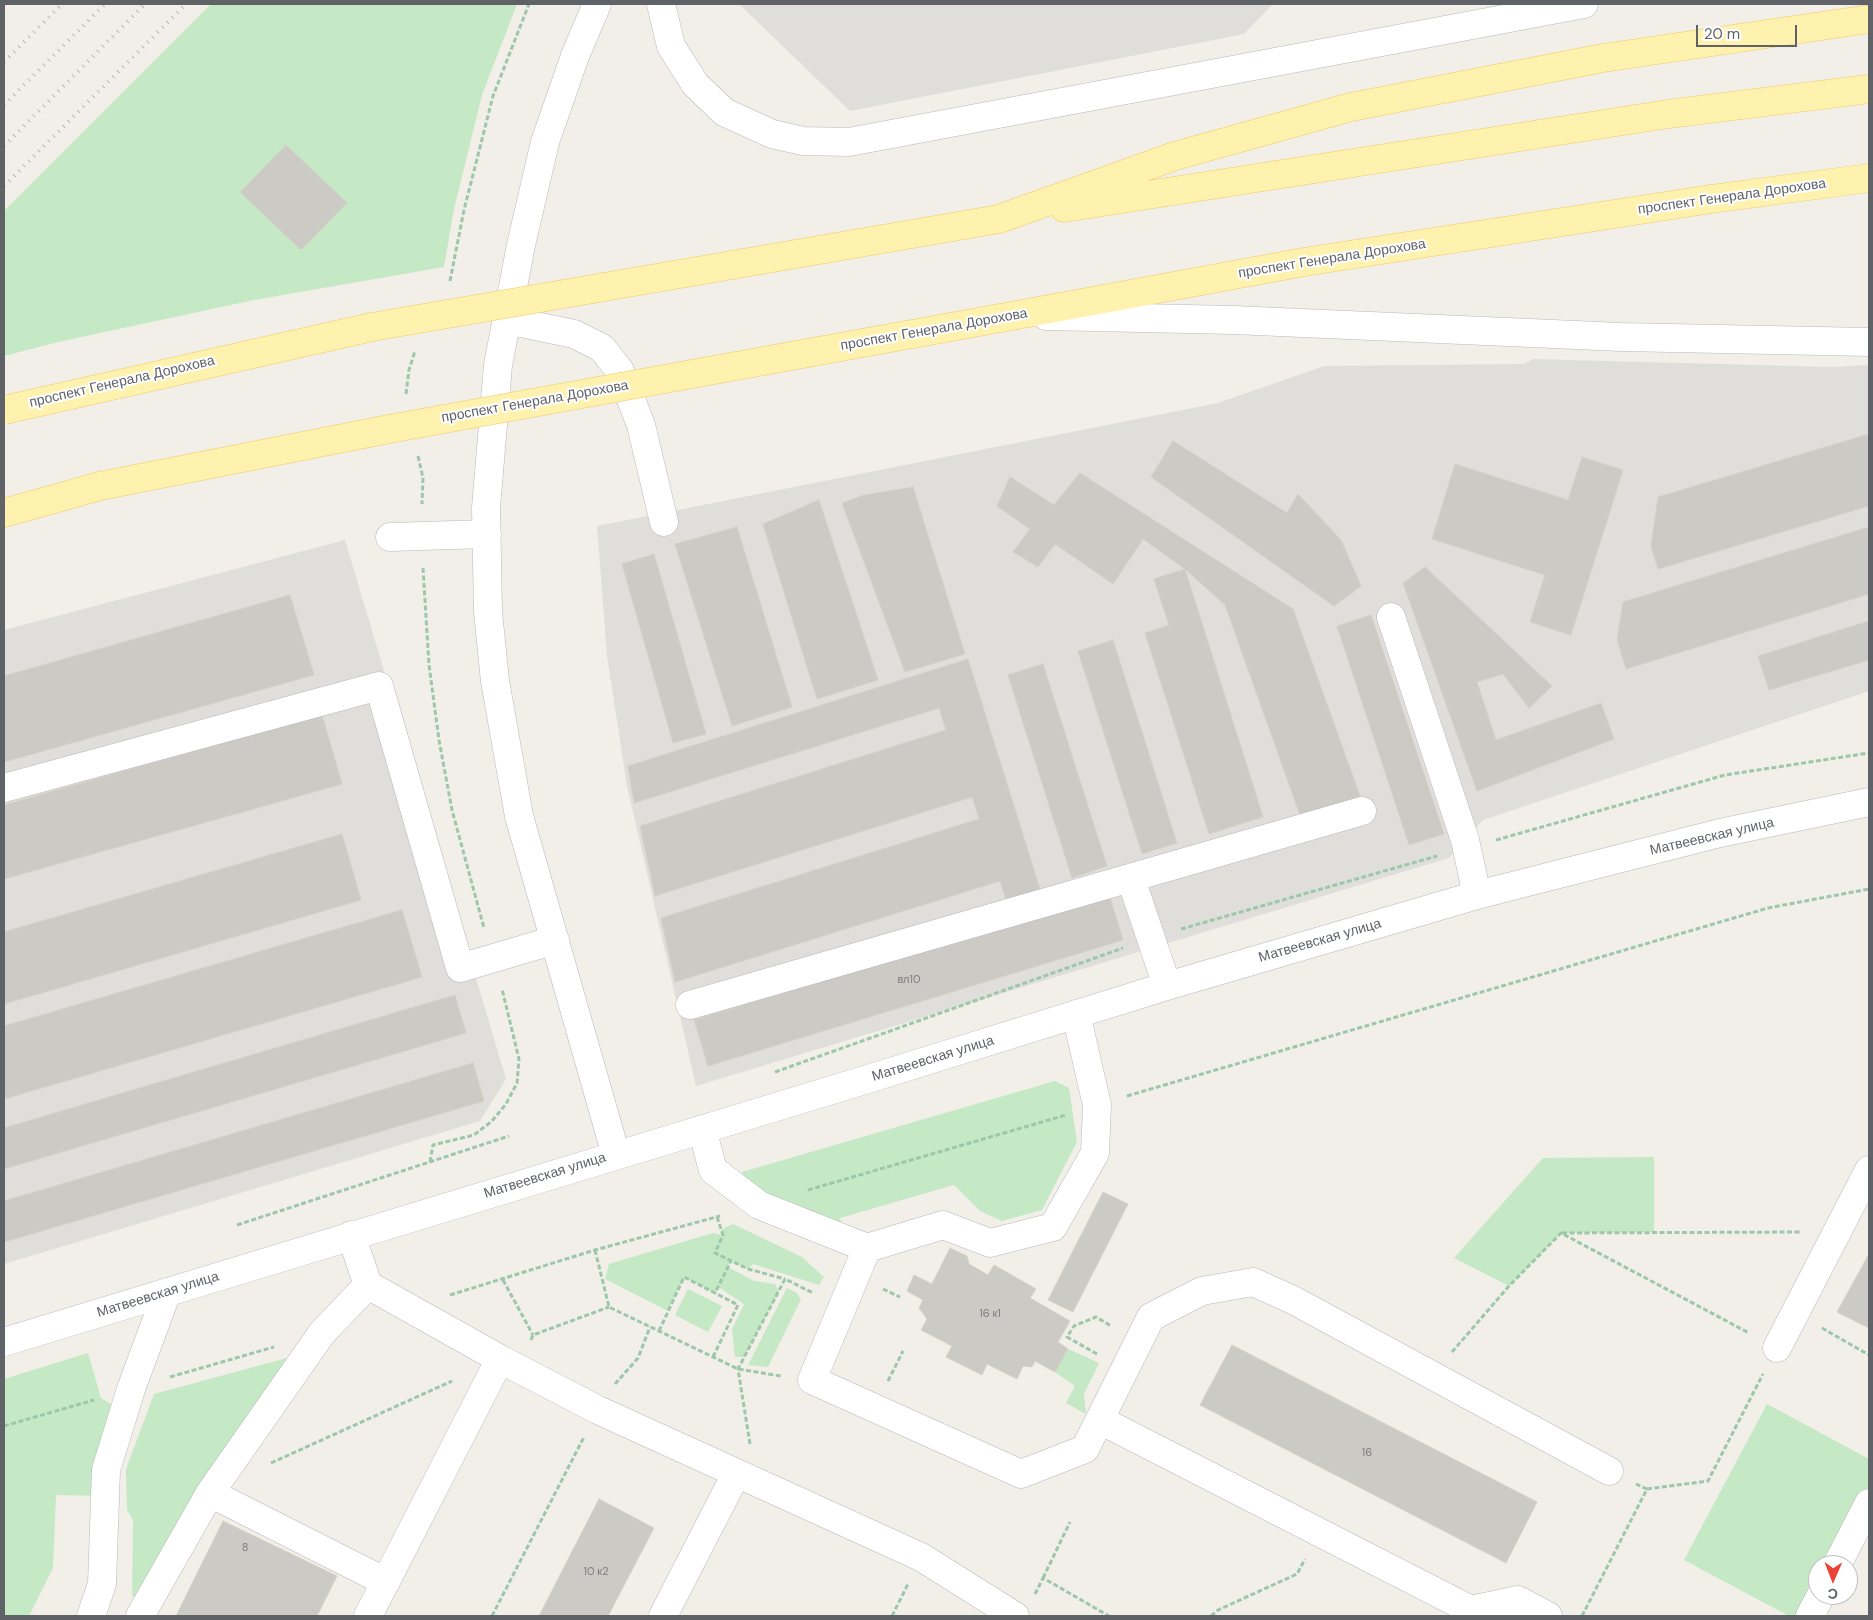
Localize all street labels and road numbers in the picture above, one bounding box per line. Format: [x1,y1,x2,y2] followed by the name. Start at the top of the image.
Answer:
[1637,175,1827,219] street label: проспект Генерала Дорохова
[1237,236,1427,282] street label: проспект Генерала Дорохова
[839,305,1029,355] street label: проспект Генерала Дорохова
[28,352,216,412] street label: проспект Генерала Дорохова
[440,377,630,427] street label: проспект Генерала Дорохова
[1648,815,1776,859] street label: Матвеевская улица
[1257,915,1383,967] street label: Матвеевская улица
[870,1032,996,1086] street label: Матвеевская улица
[482,1149,608,1203] street label: Матвеевская улица
[95,1268,221,1322] street label: Матвеевская улица

